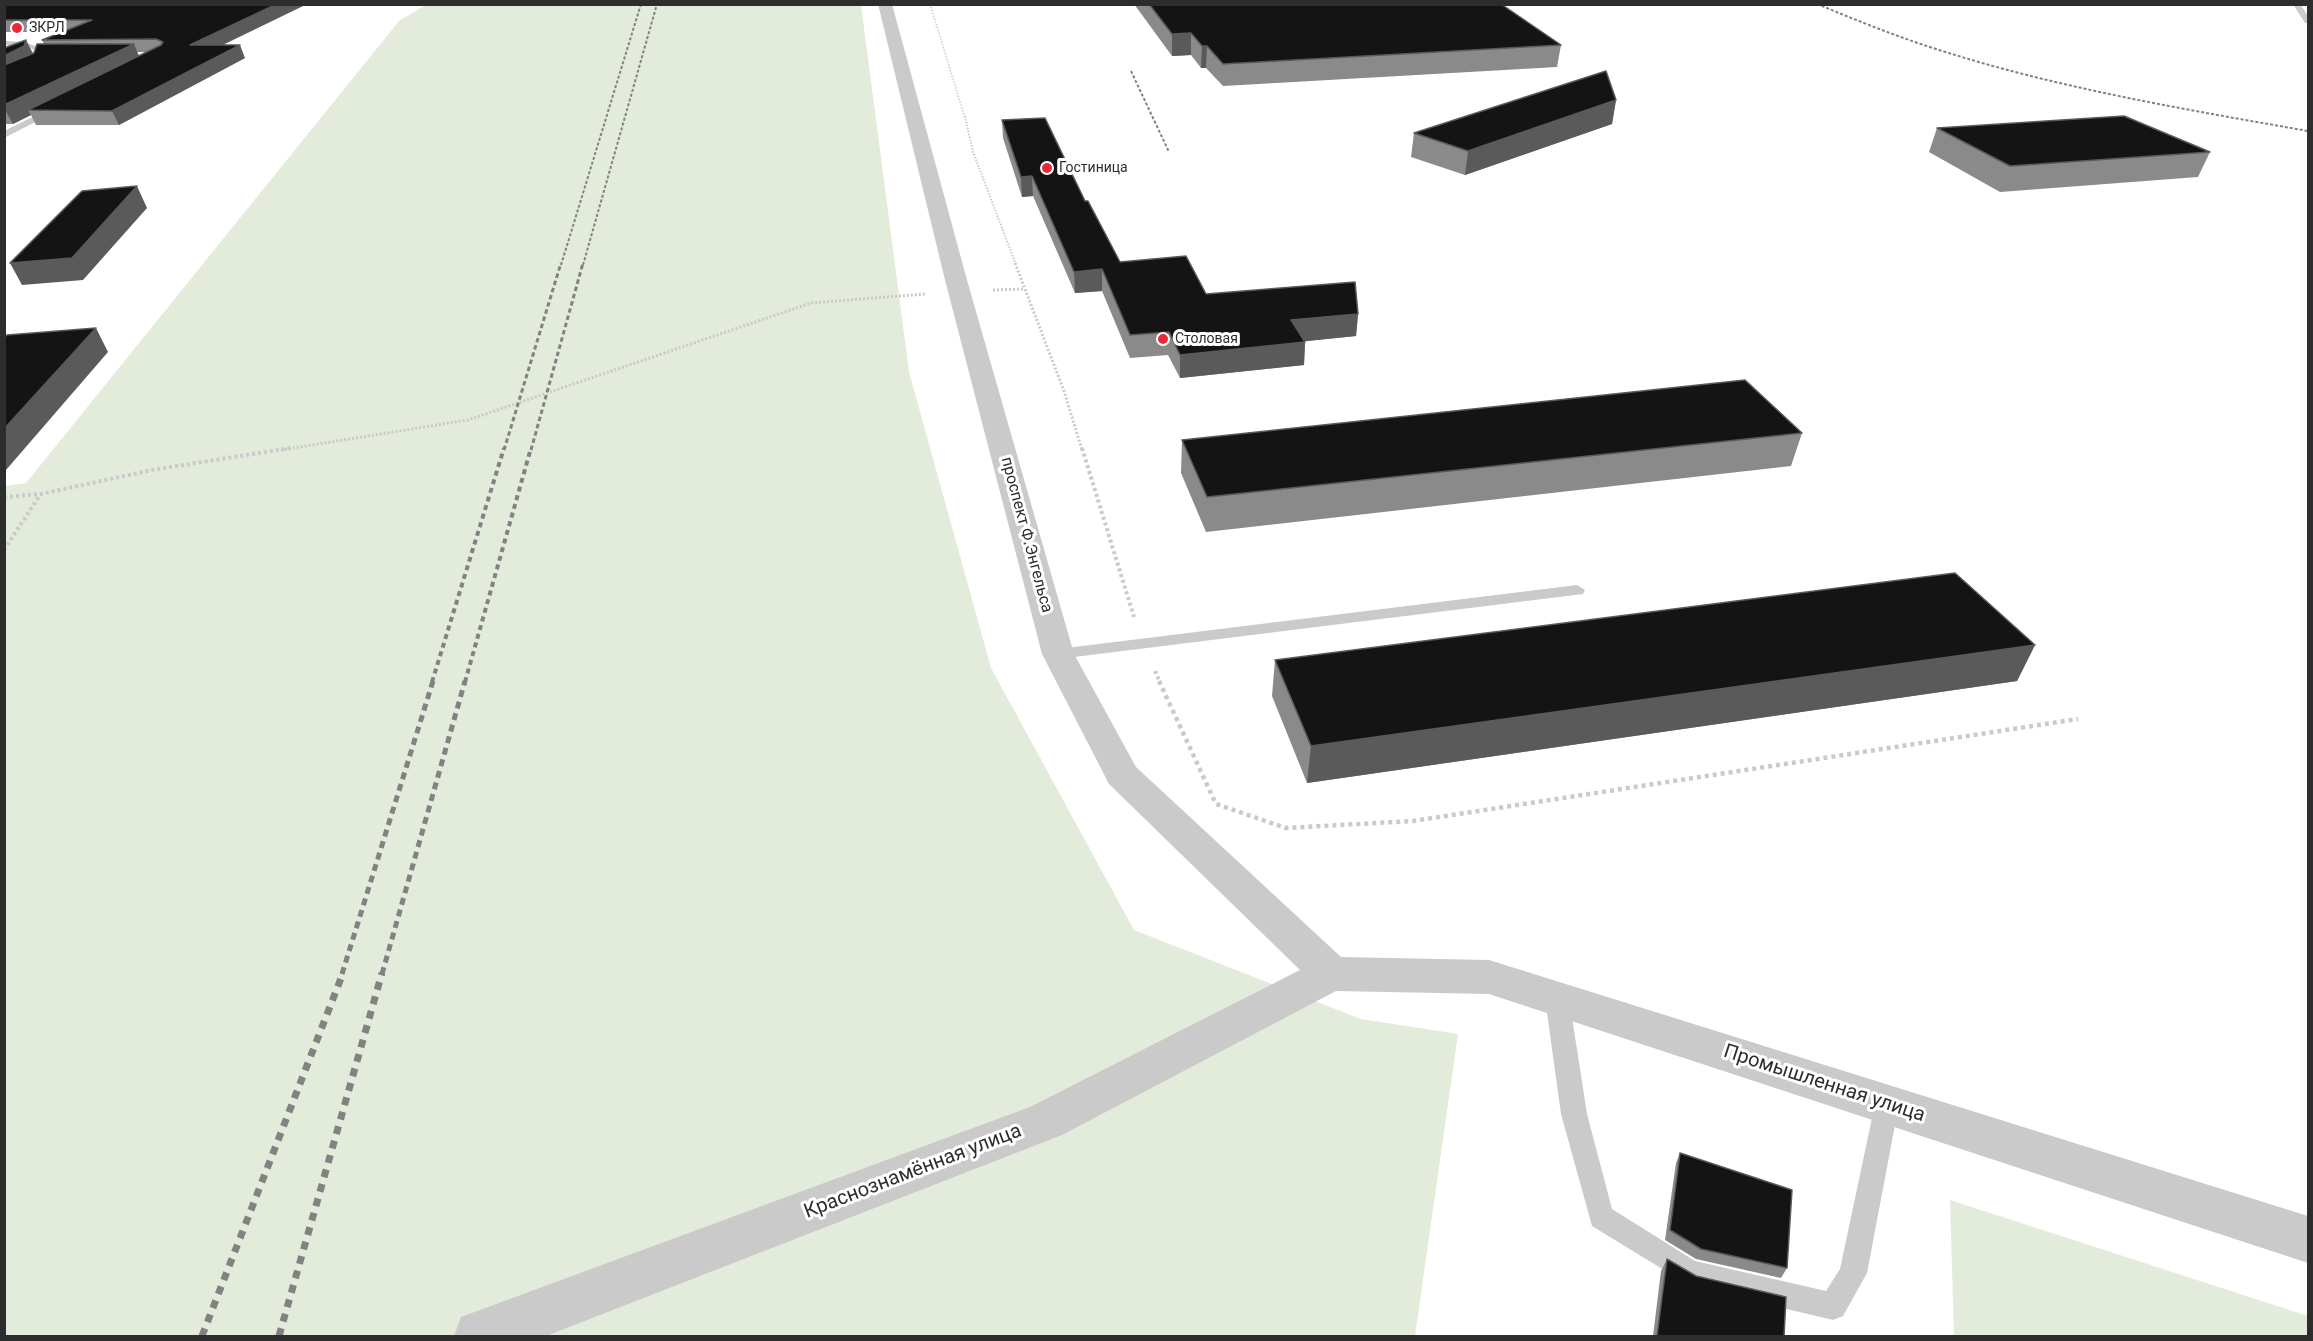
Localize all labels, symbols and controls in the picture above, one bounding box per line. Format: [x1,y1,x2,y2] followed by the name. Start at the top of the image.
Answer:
[29,20,65,36] place label: ЗКРЛ
[10,21,24,35] marker: ЗКРЛ
[1059,160,1128,176] place label: Гостиница
[1040,161,1054,175] marker: Гостиница
[1175,331,1238,347] place label: Столовая
[1156,332,1170,346] marker: Столовая
[996,455,1056,615] street label: проспект Ф.Энгельса
[1720,1040,1928,1128] street label: Промышленная улица
[801,1119,1025,1225] street label: Краснознамённая улица

